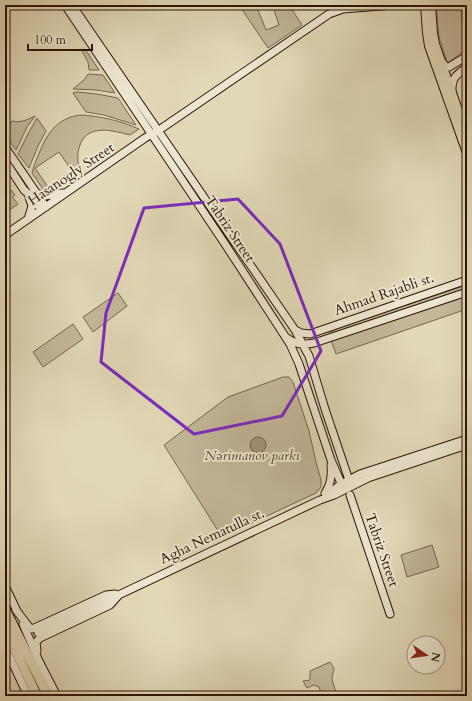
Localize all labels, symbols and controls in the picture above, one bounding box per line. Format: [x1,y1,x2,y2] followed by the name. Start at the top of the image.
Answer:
[28,26,92,52] scale bar
[34,32,67,48] text: 100 m
[24,138,118,210] street label: Hasanogly Street
[201,192,260,267] street label: Tabriz Street
[332,268,436,320] street label: Ahmad Rajabli st.
[205,446,300,465] park label: Nərimanov parkı
[157,503,267,569] street label: Agha Nematulla st.
[361,511,404,590] street label: Tabriz Street
[406,635,446,675] north arrow
[427,651,444,664] text: N

